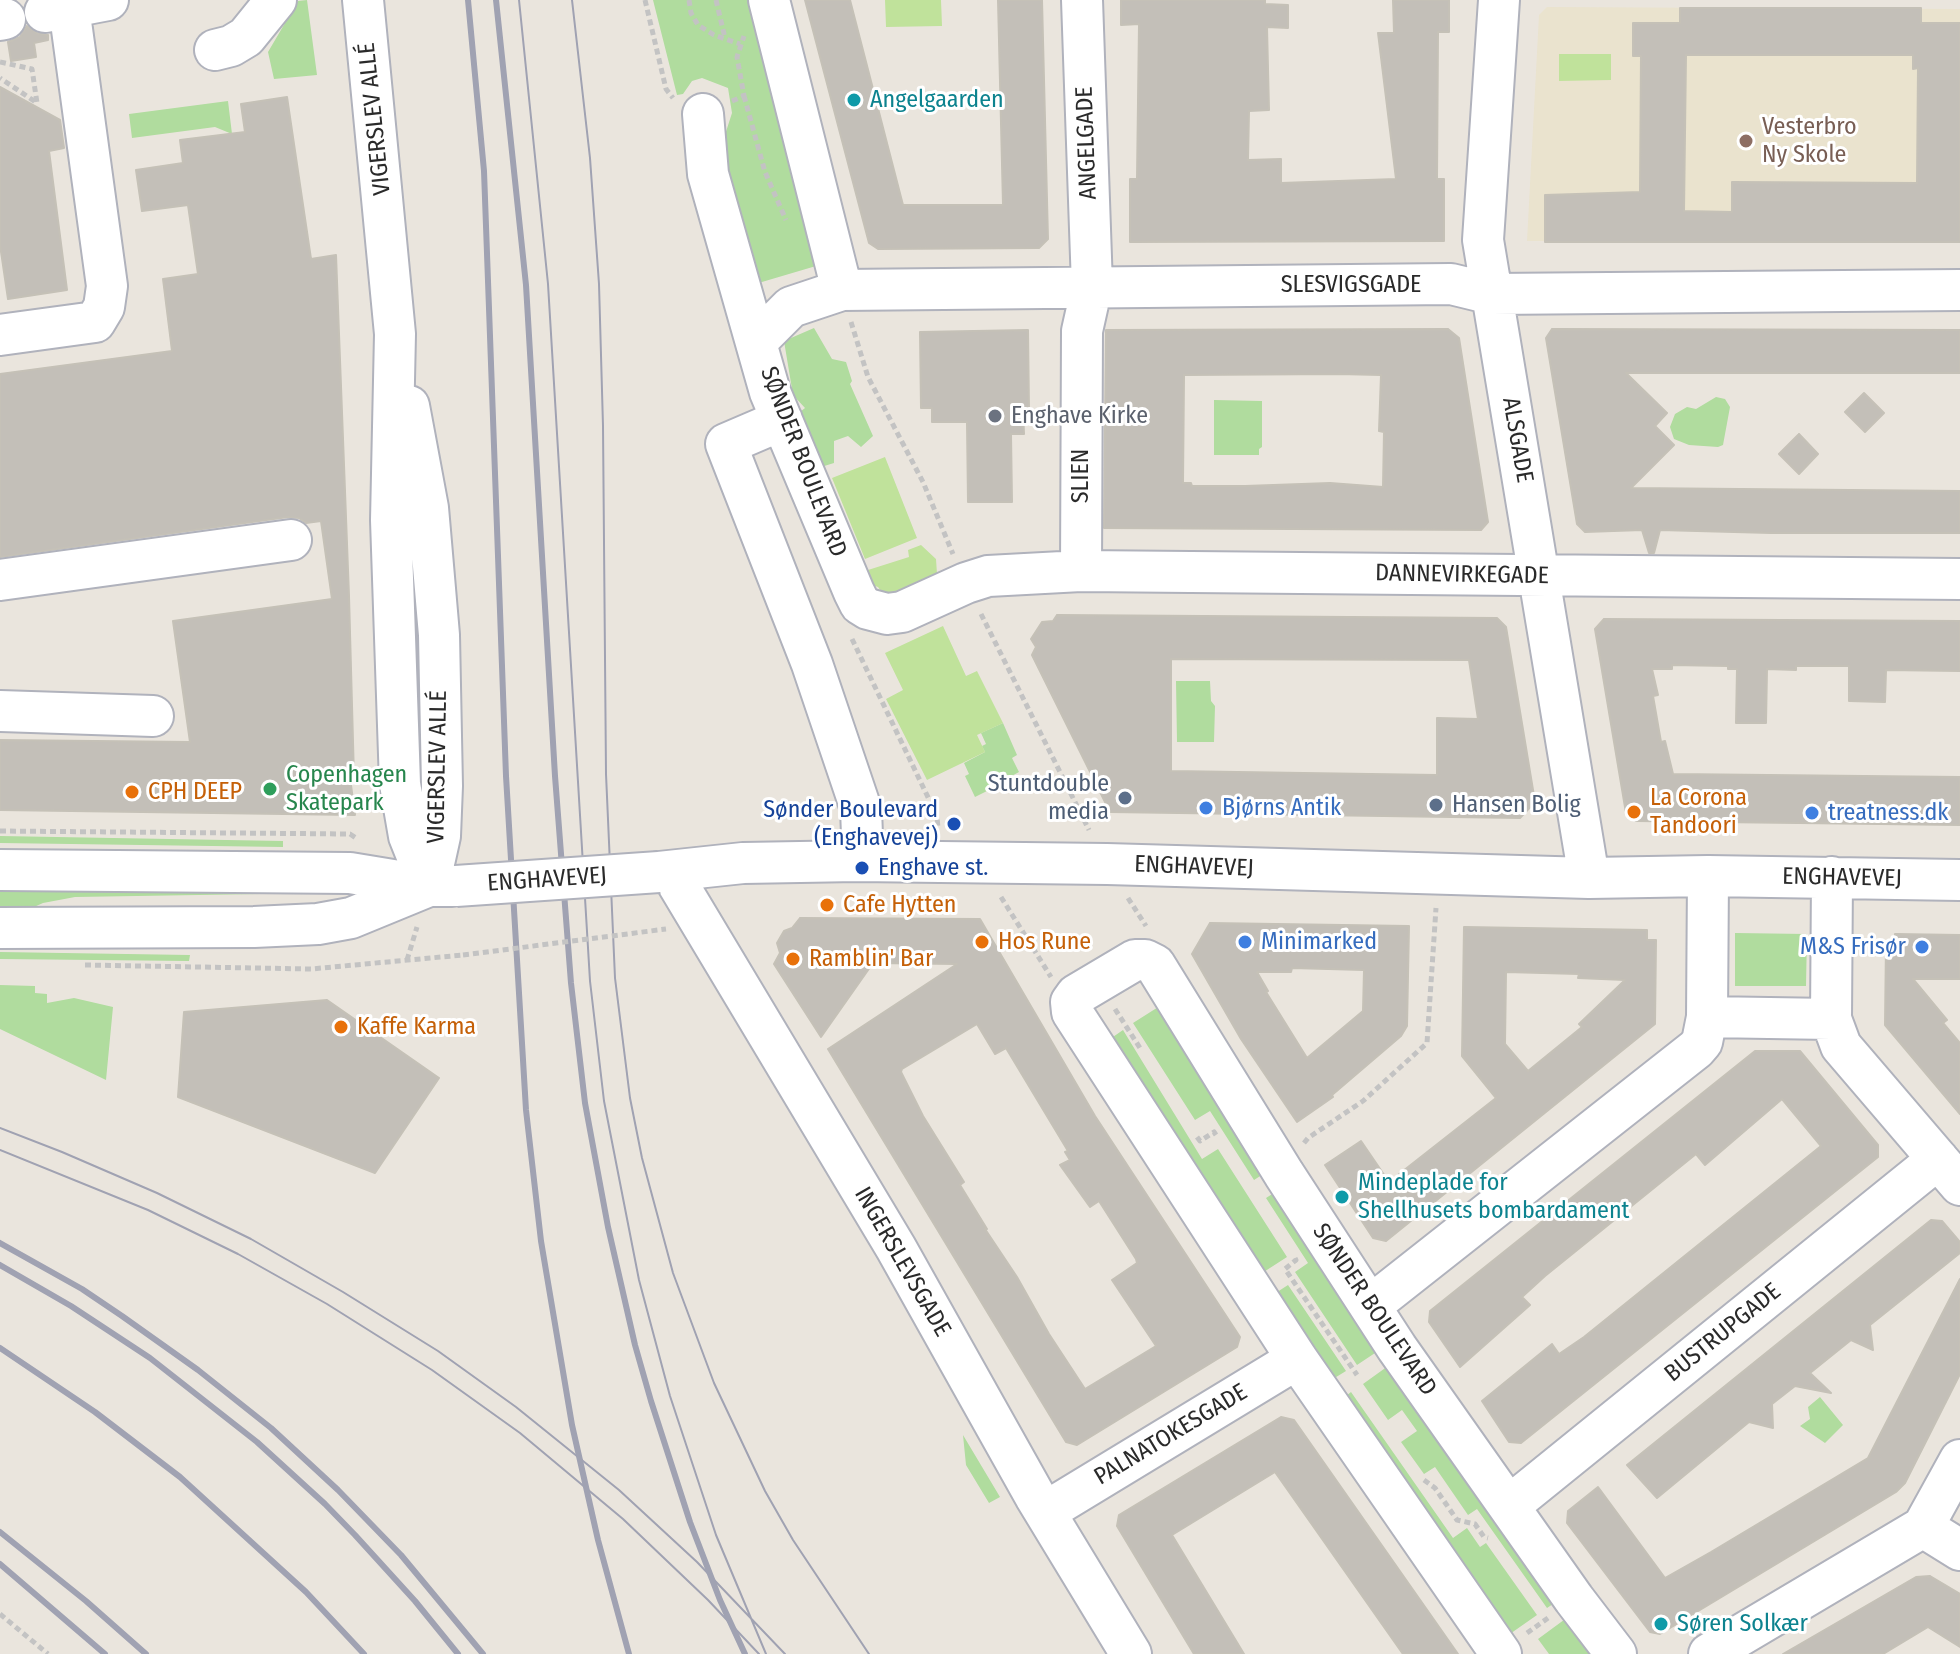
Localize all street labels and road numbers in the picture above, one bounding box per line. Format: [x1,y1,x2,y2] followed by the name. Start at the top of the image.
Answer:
[353,41,397,197] street label: VIGERSLEV ALLÉ
[1071,86,1103,200] street label: ANGELGADE
[1281,271,1421,299] street label: SLESVIGSGADE
[754,363,852,561] street label: SØNDER BOULEVARD
[1495,395,1539,485] street label: ALSGADE
[1067,449,1095,503] street label: SLIEN
[1375,559,1549,591] street label: DANNEVIRKEGADE
[422,690,454,844] street label: VIGERSLEV ALLÉ
[1134,851,1254,883] street label: ENGHAVEVEJ
[486,861,608,899] street label: ENGHAVEVEJ
[1782,863,1902,893] street label: ENGHAVEVEJ
[848,1182,956,1342] street label: INGERSLEVSGADE
[1306,1219,1442,1401] street label: SØNDER BOULEVARD
[1659,1278,1787,1388] street label: BUSTRUPGADE
[1089,1378,1253,1492] street label: PALNATOKESGADE

